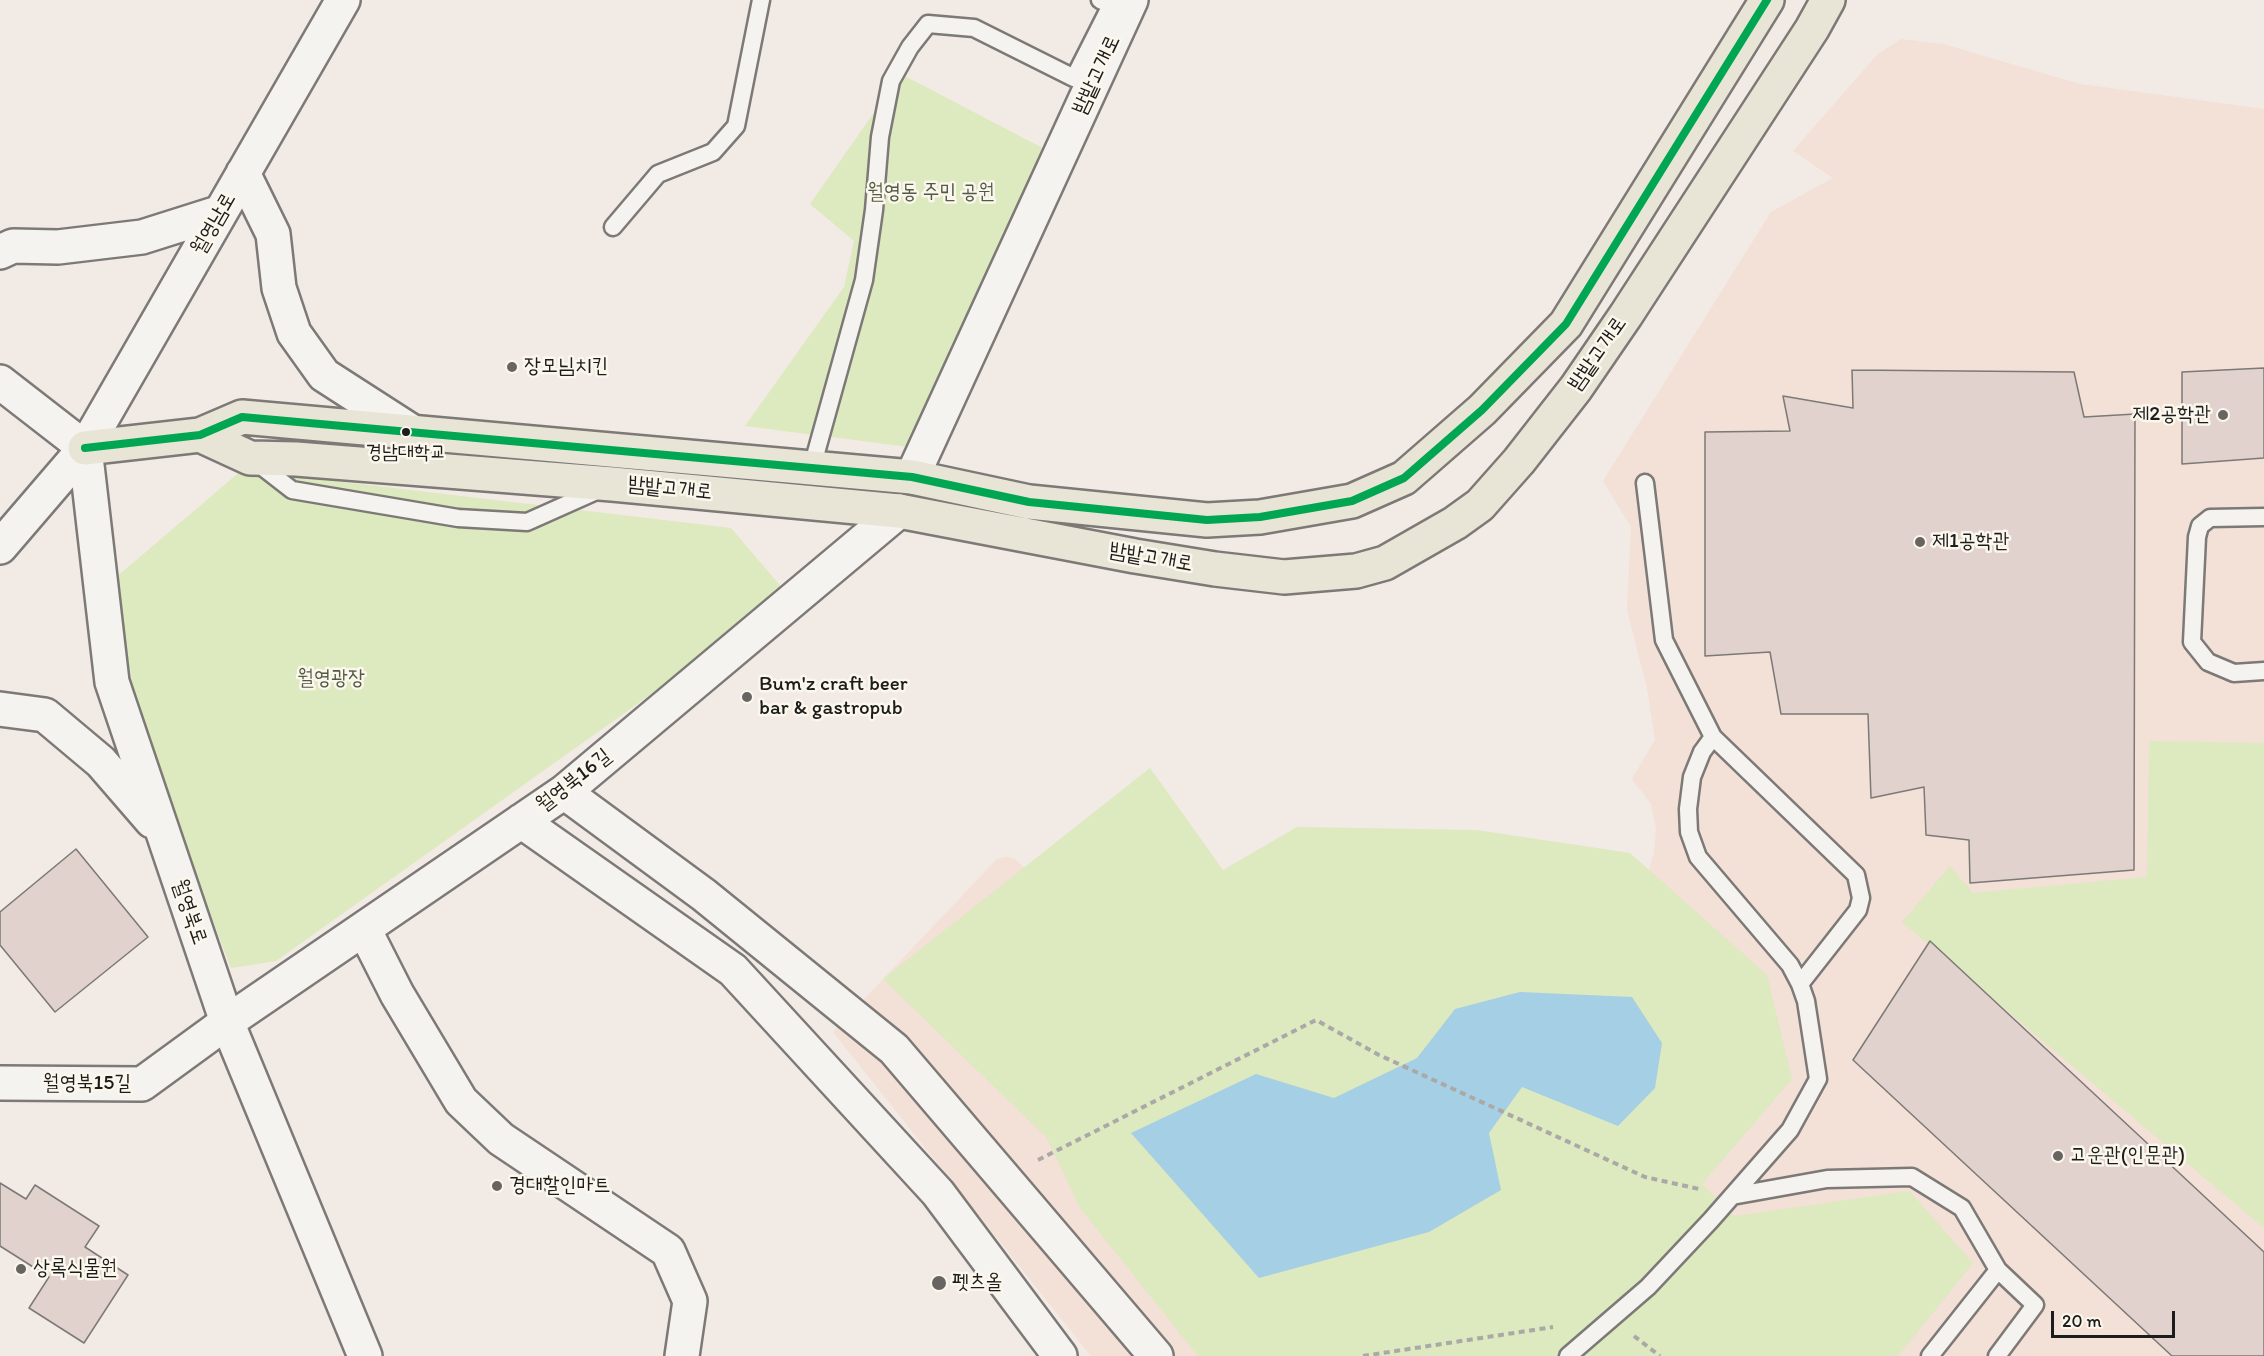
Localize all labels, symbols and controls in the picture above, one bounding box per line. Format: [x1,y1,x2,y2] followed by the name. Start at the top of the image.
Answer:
[1068,31,1126,119] street label: 밤밭고개로
[867,180,995,206] park label: 월영동 주민 공원
[186,188,242,260] street label: 월영남로
[1563,312,1633,396] street label: 밤밭고개로
[524,354,608,380] place label: 장모님치킨
[505,360,519,374] marker: 장모님치킨
[2132,402,2211,428] place label: 제2공학관
[2216,408,2230,422] marker: 제2공학관
[400,426,412,438] marker: 경남대학교
[366,441,446,465] place label: 경남대학교
[627,472,713,506] street label: 밤밭고개로
[1932,529,2009,555] place label: 제1공학관
[1913,535,1927,549] marker: 제1공학관
[1107,538,1195,578] street label: 밤밭고개로
[297,666,365,692] park label: 월영광장
[759,672,908,722] place label: Bum'z craft beer bar & gastropub
[740,690,754,704] marker: Bum'z craft beer bar & gastropub
[531,744,617,818] street label: 월영북16길
[166,876,212,948] street label: 월영북로
[43,1071,131,1097] street label: 월영북15길
[2070,1143,2185,1169] place label: 고운관(인문관)
[2051,1149,2065,1163] marker: 고운관(인문관)
[509,1173,610,1199] place label: 경대할인마트
[490,1179,504,1193] marker: 경대할인마트
[33,1256,117,1282] place label: 상록식물원
[14,1262,28,1276] marker: 상록식물원
[952,1270,1003,1296] place label: 펫츠올
[930,1274,948,1292] marker: 펫츠올
[2054,1299,2178,1337] scale bar
[2062,1310,2102,1332] text: 20 m

